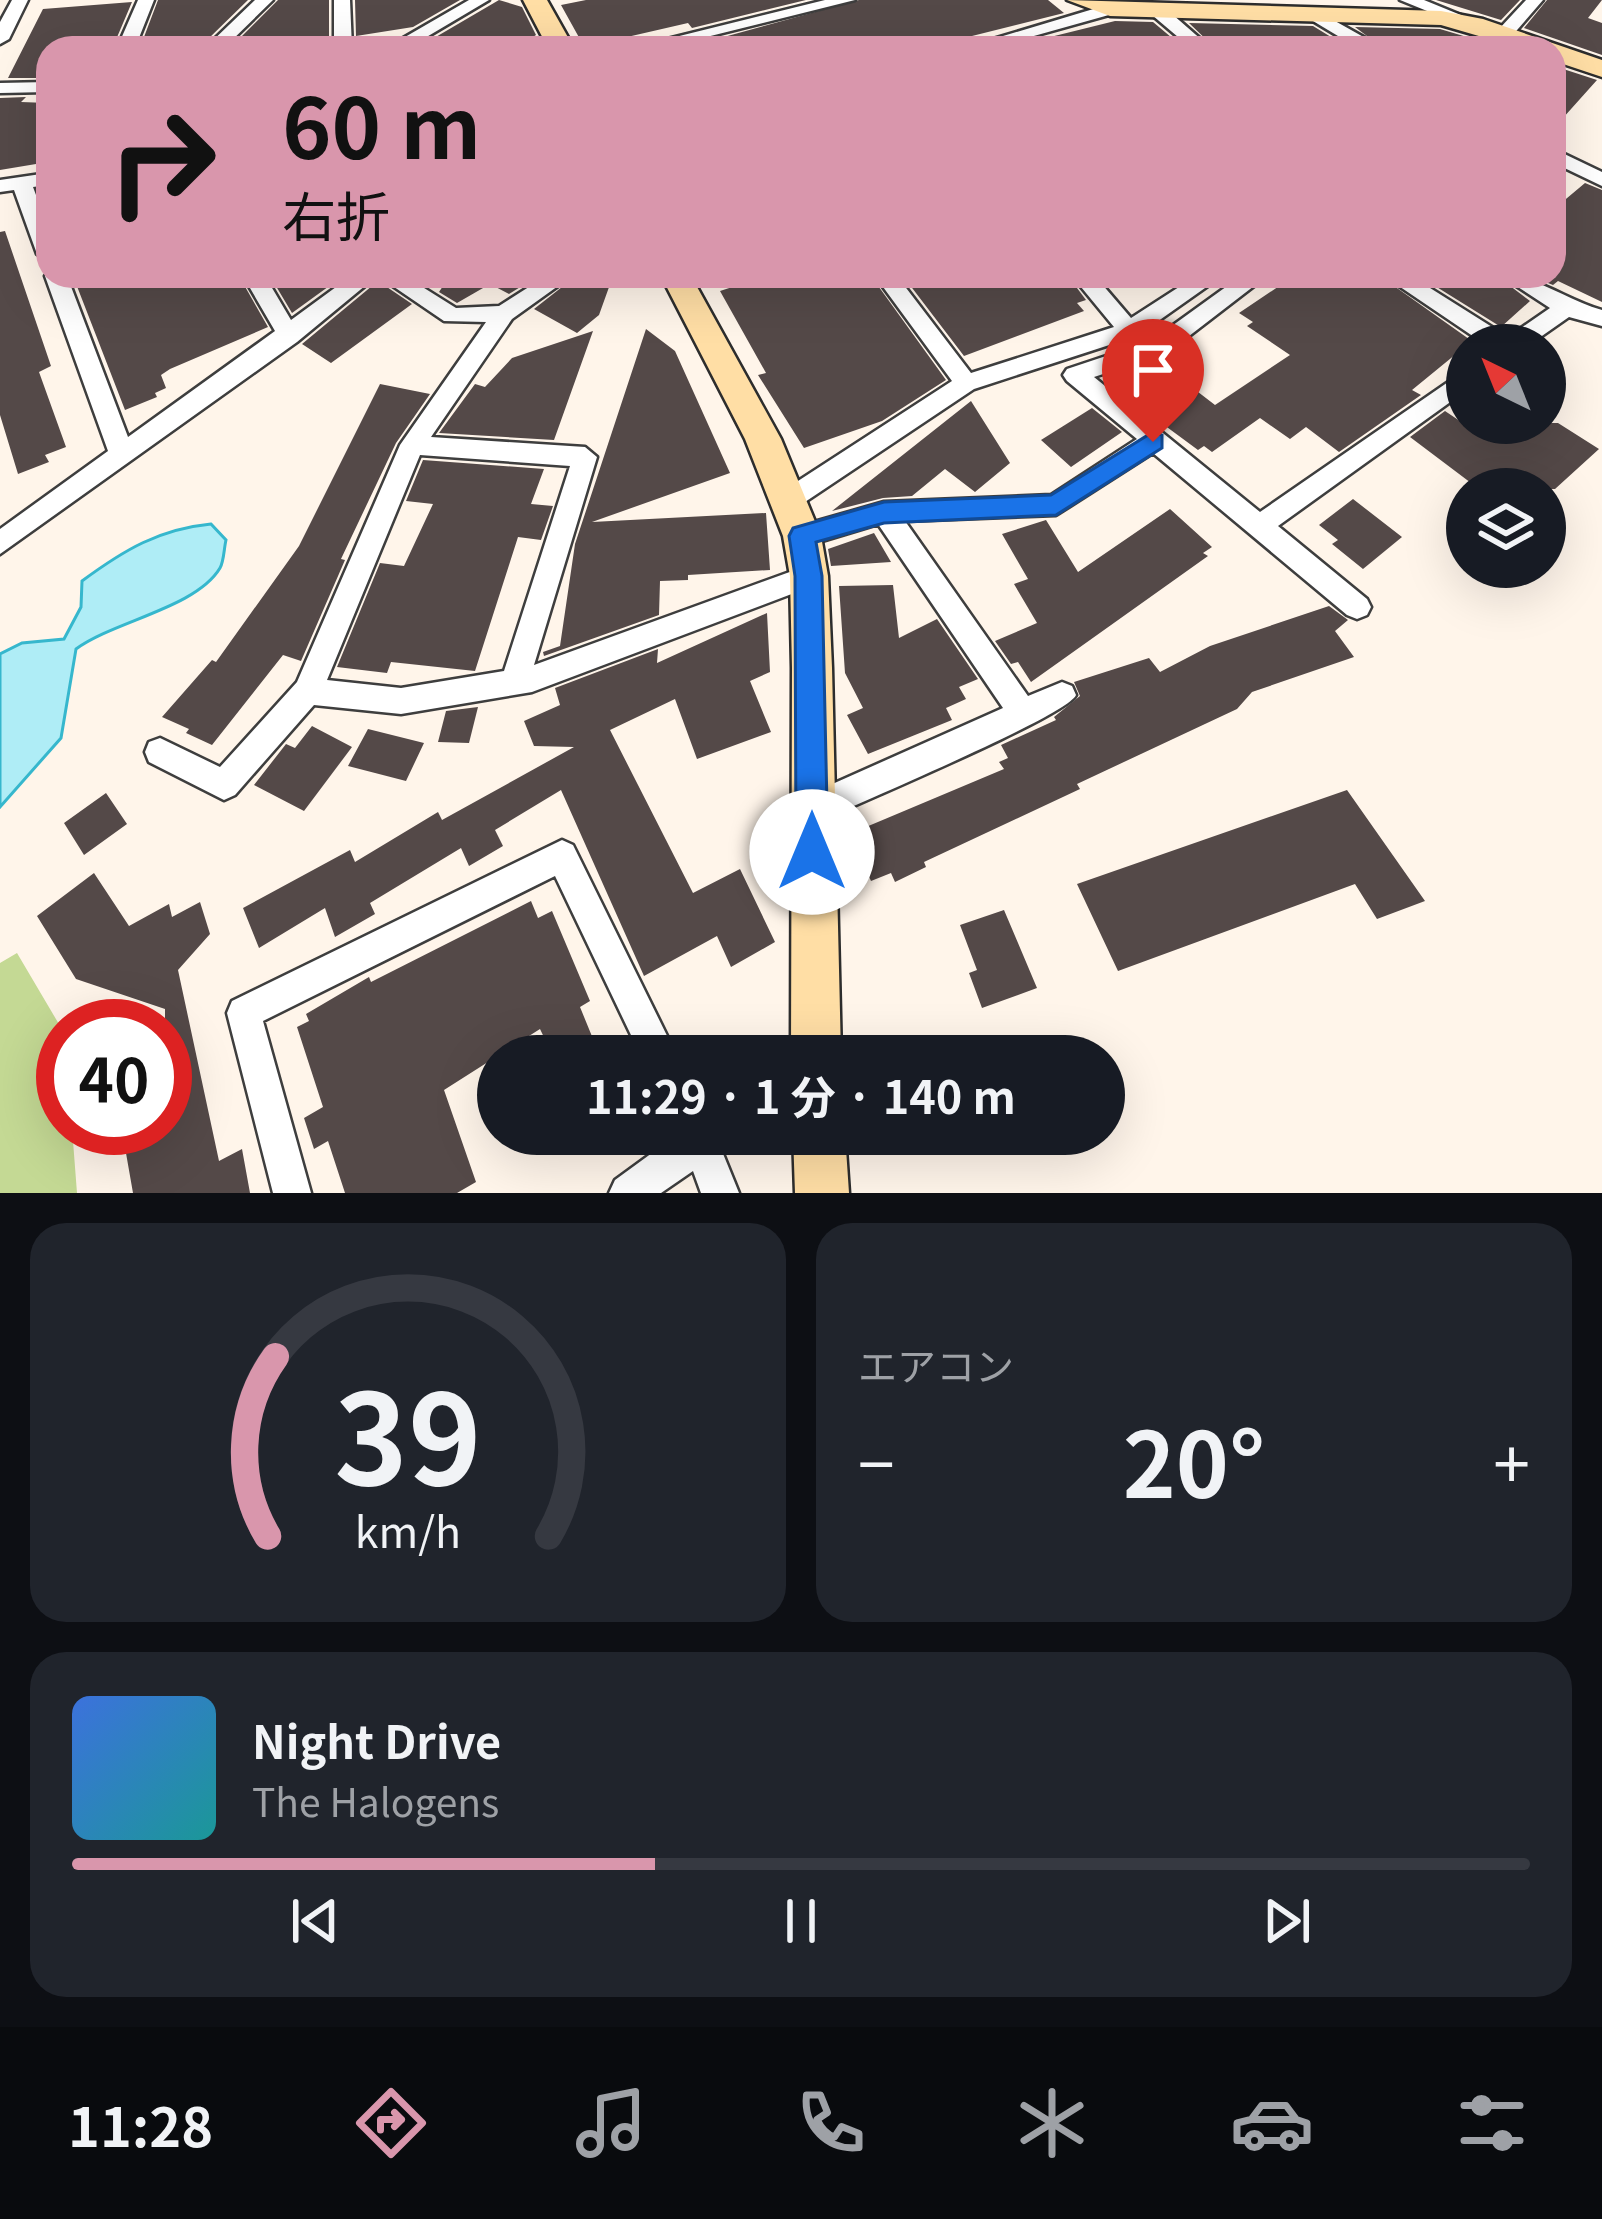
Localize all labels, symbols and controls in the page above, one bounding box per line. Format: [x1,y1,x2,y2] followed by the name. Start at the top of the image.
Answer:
[282,62,481,183] text: 60 m
[84,84,240,240] icon: right
[282,174,390,253] text: 右折
[1102,319,1204,442] pin
[1446,324,1566,444] north arrow
[1446,324,1566,588] map controls
[1120,337,1186,403] icon: arrive
[1446,468,1566,588] button: layers
[749,789,875,915] position arrow
[36,999,192,1155] speed limit sign: 40
[586,1062,1016,1127] text: 11:29 · 1 分 · 140 m
[858,1336,1014,1392] text: エアコン
[334,1340,482,1521] text: 39
[1123,1394,1265,1524] text: 20°
[858,1412,895,1508] text: −
[1493,1412,1530,1508] text: +
[355,1497,461,1559] text: km/h
[252,1707,501,1772] text: Night Drive
[252,1772,499,1828] text: The Halogens
[282,1888,348,1954] icon: previous
[768,1888,834,1954] icon: pause
[1254,1888,1320,1954] icon: next
[349,2081,433,2165] icon: directions
[569,2081,653,2165] icon: music
[789,2081,873,2165] icon: phone
[1010,2081,1094,2165] icon: climate
[1230,2081,1314,2165] icon: car
[1450,2081,1534,2165] icon: filters
[68,2084,213,2163] text: 11:28

